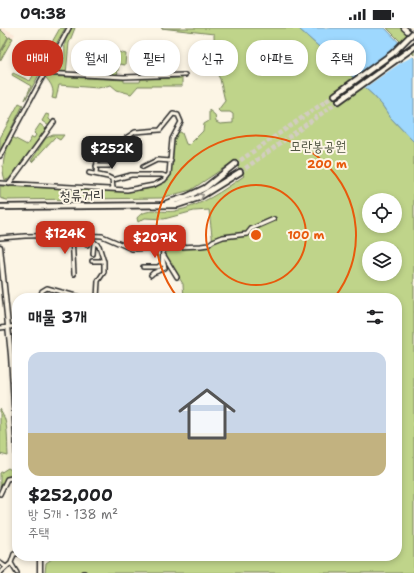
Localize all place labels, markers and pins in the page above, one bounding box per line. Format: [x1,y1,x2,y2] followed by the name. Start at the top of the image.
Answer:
[84,136,140,170] pin: $252K
[37,221,93,255] pin: $124K
[127,225,183,259] pin: $207K
[249,228,263,242] centre of rings

